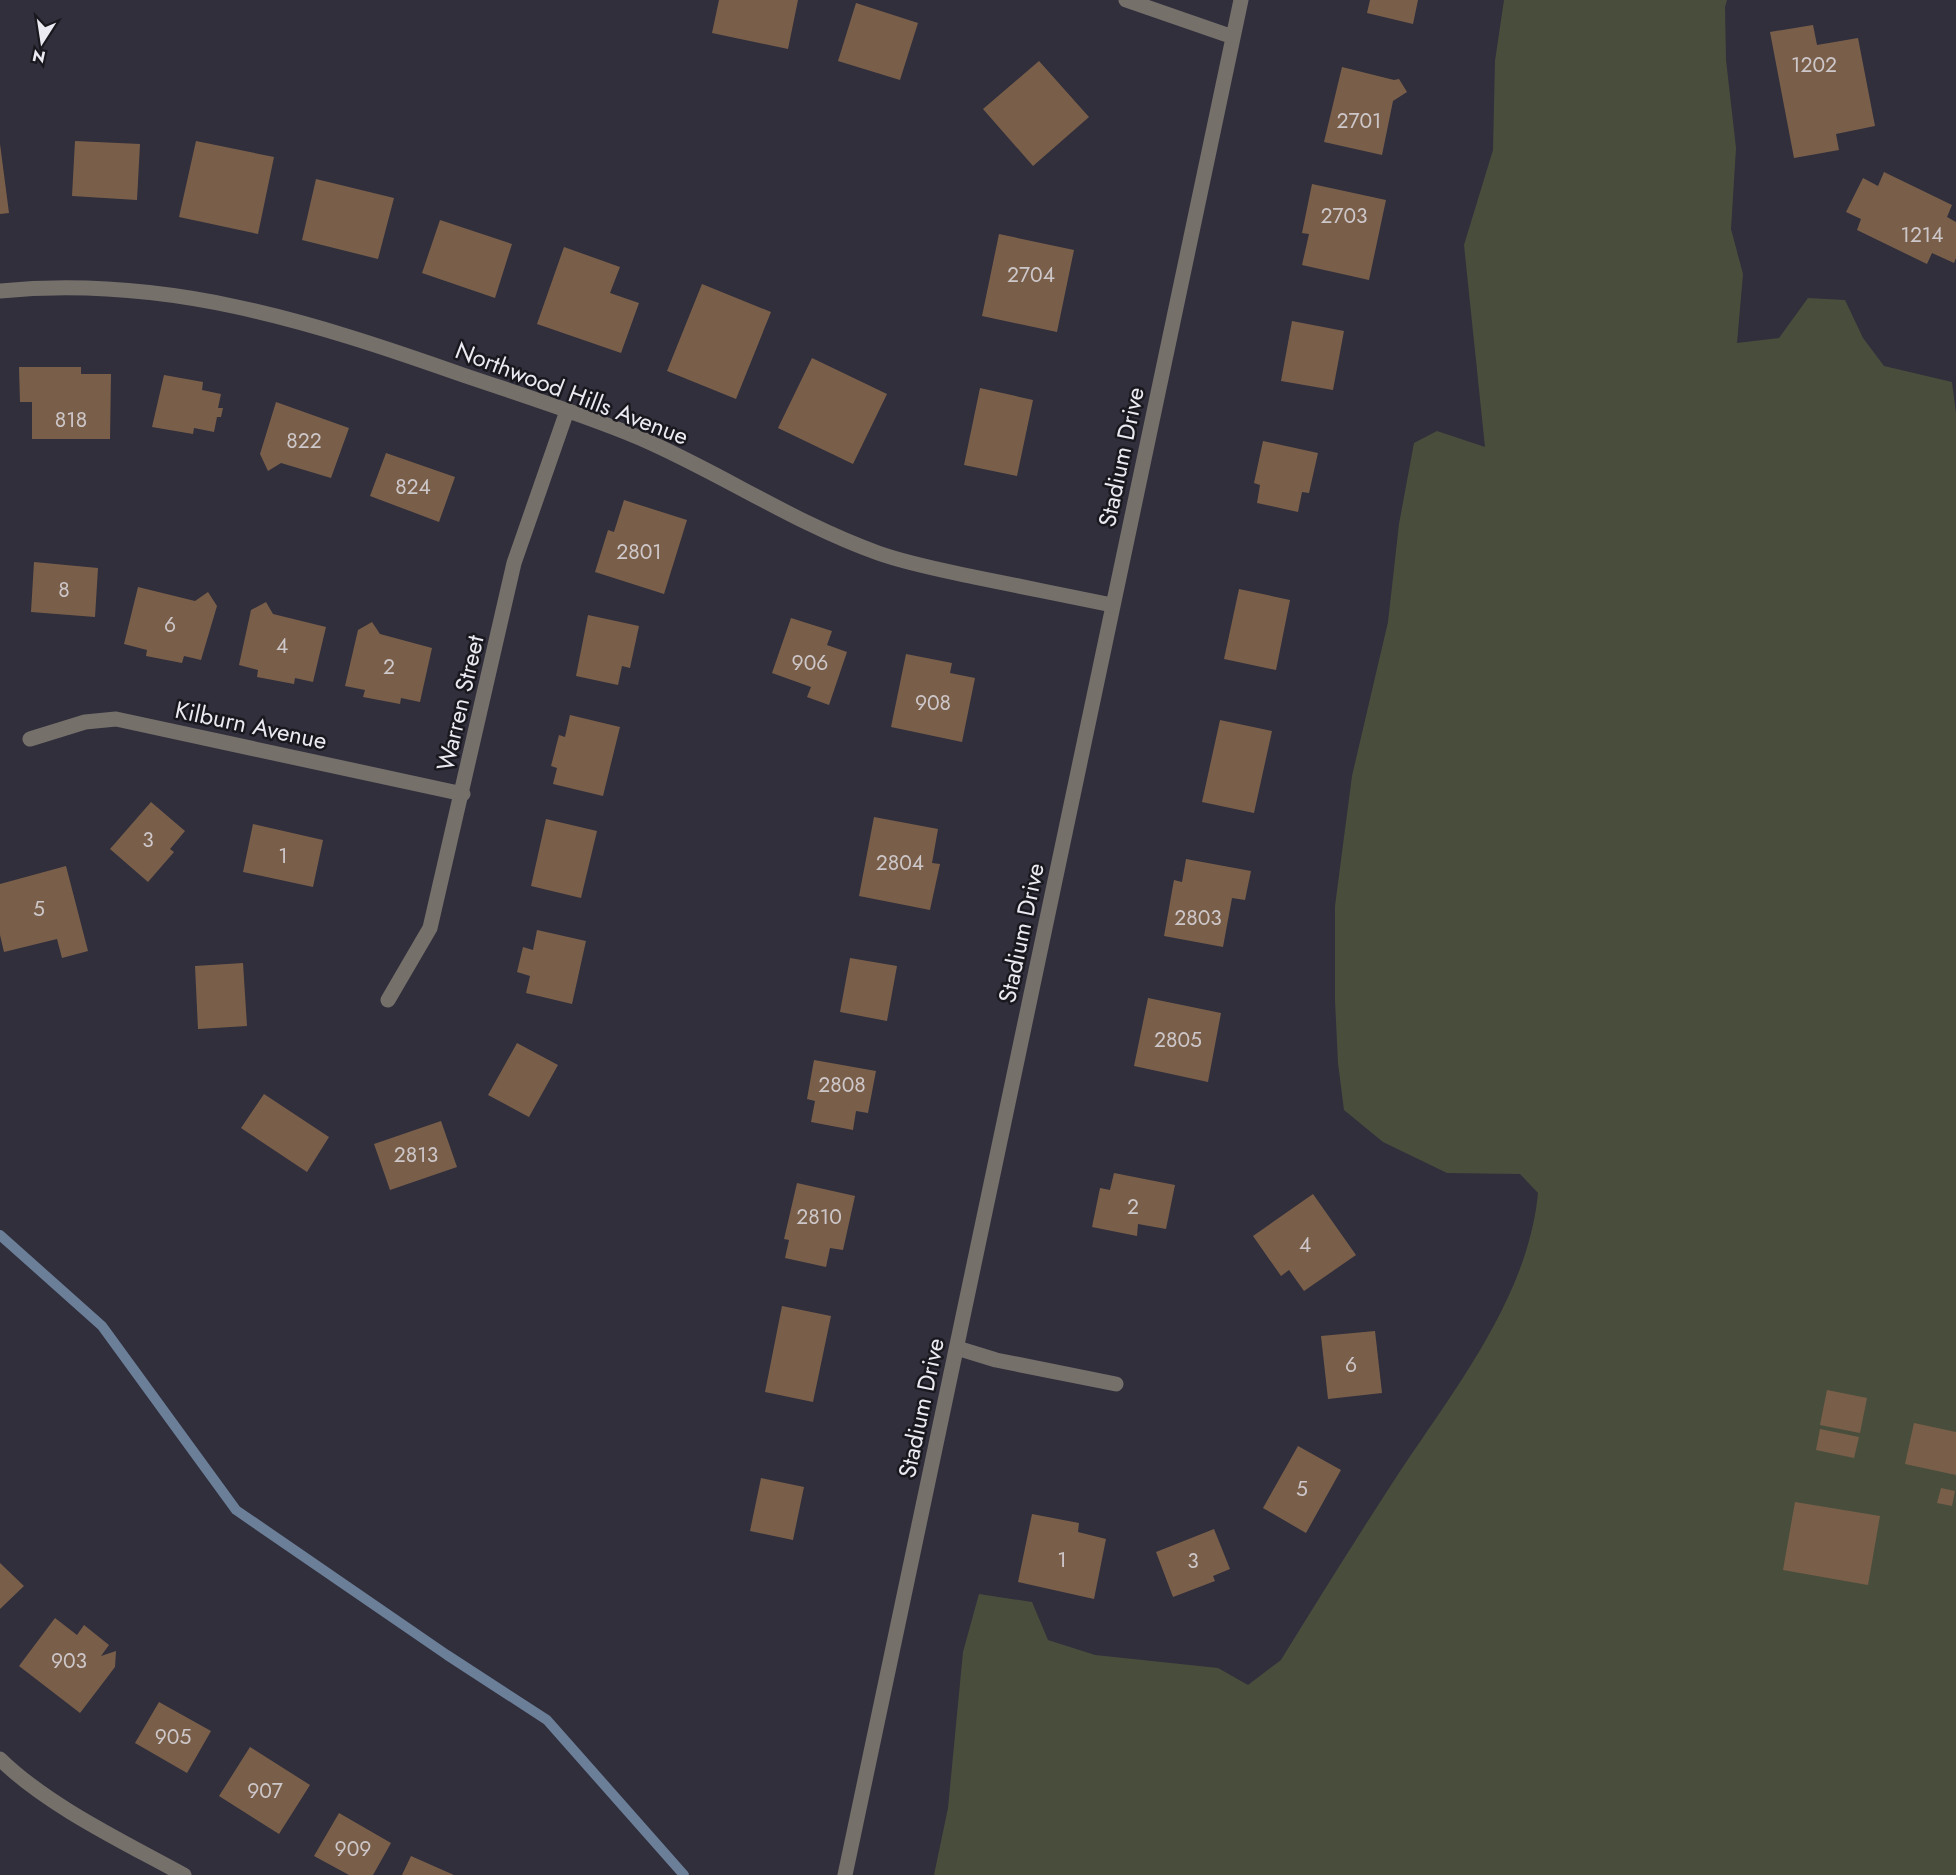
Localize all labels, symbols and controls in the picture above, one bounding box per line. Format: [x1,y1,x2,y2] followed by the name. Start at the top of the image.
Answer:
[12,12,72,72] north arrow
[30,44,48,69] text: N
[1791,50,1837,80] house number: 1202
[1336,106,1382,136] house number: 2701
[1320,201,1368,231] house number: 2703
[1900,220,1944,250] house number: 1214
[1007,260,1055,290] house number: 2704
[450,332,694,454] street label: Northwood Hills Avenue
[1089,384,1153,530] street label: Stadium Drive
[55,405,87,435] house number: 818
[286,426,322,456] house number: 822
[395,472,431,502] house number: 824
[616,537,662,567] house number: 2801
[58,575,70,605] house number: 8
[164,610,176,640] house number: 6
[276,631,288,661] house number: 4
[427,631,493,774] street label: Warren Street
[792,648,828,678] house number: 906
[383,652,395,682] house number: 2
[915,688,951,718] house number: 908
[172,692,330,758] street label: Kilburn Avenue
[142,825,154,855] house number: 3
[278,841,288,871] house number: 1
[876,848,924,878] house number: 2804
[989,860,1053,1006] street label: Stadium Drive
[33,894,45,924] house number: 5
[1174,903,1222,933] house number: 2803
[1154,1025,1202,1055] house number: 2805
[818,1070,866,1100] house number: 2808
[394,1140,438,1170] house number: 2813
[1127,1192,1139,1222] house number: 2
[796,1202,842,1232] house number: 2810
[1299,1230,1311,1260] house number: 4
[889,1335,953,1481] street label: Stadium Drive
[1345,1350,1357,1380] house number: 6
[1296,1474,1308,1504] house number: 5
[1057,1545,1067,1575] house number: 1
[1187,1546,1199,1576] house number: 3
[51,1646,87,1676] house number: 903
[155,1722,191,1752] house number: 905
[247,1776,283,1806] house number: 907
[335,1834,371,1864] house number: 909

